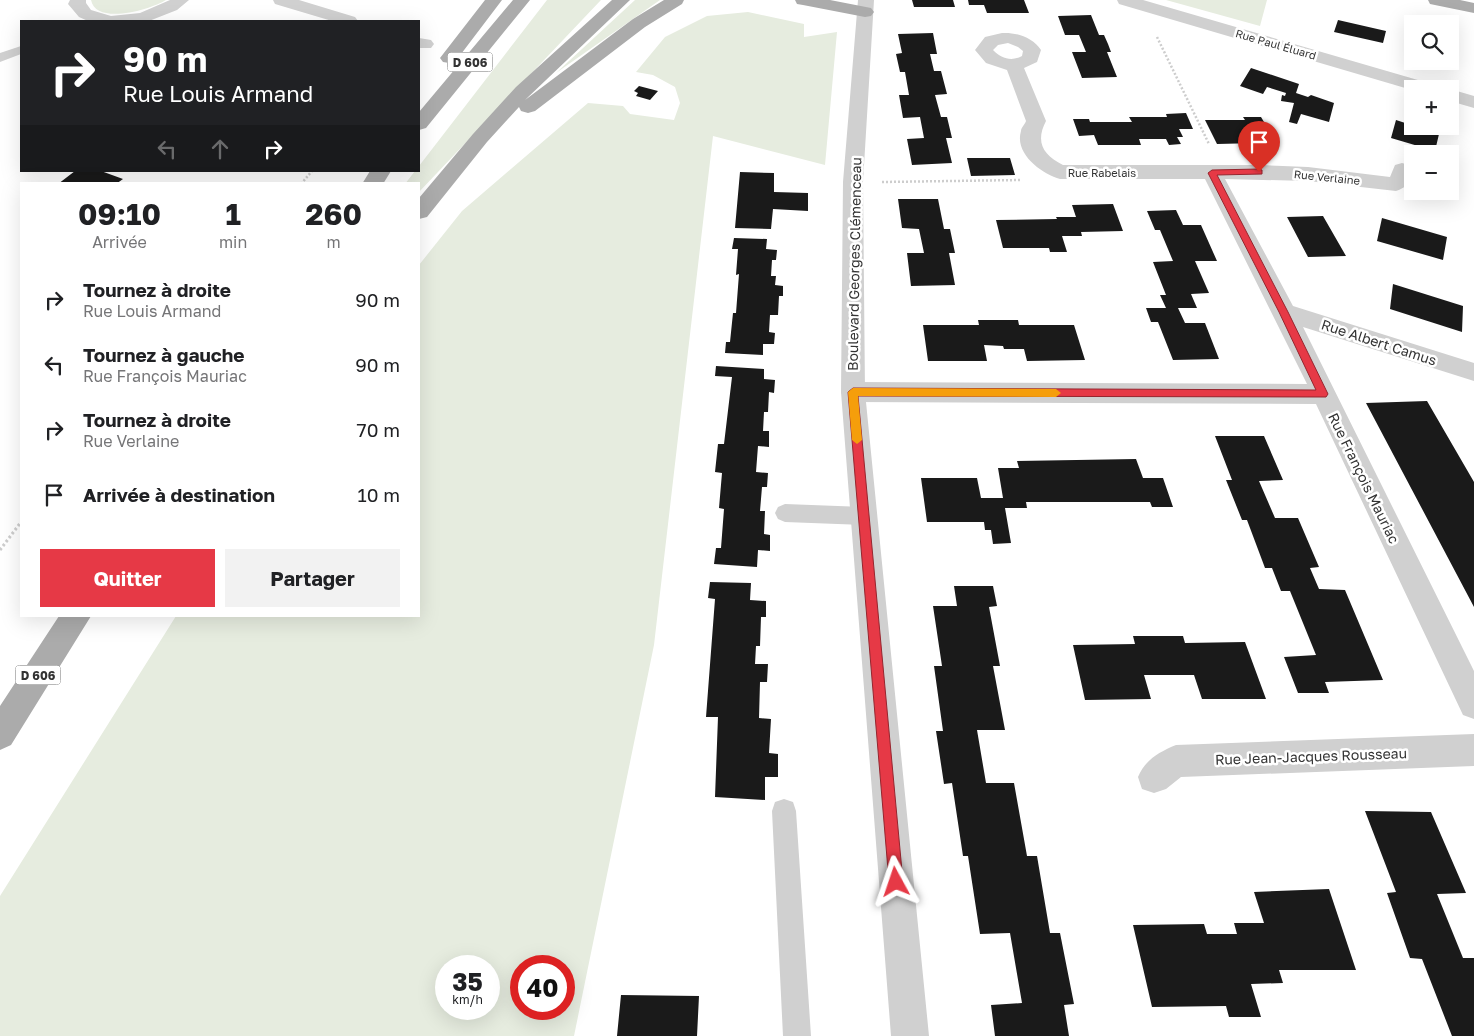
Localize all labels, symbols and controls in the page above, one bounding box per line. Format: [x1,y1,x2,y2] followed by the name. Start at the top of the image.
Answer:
[1404,15,1459,200] map controls
[1404,15,1459,70] button: search
[1234,26,1318,62] street label: Rue Paul Éluard
[123,38,207,80] text: 90 m
[40,40,105,105] icon: right
[448,52,492,72] road number: D 606
[123,80,313,107] text: Rue Louis Armand
[1404,80,1459,135] button: +
[1238,121,1280,172] pin
[1245,128,1273,156] icon: arrive
[153,135,181,163] icon: left
[206,135,234,163] icon: ahead
[259,135,287,163] icon: right
[1404,145,1459,200] button: −
[844,157,864,371] street label: Boulevard Georges Clémenceau
[1068,166,1136,179] street label: Rue Rabelais
[1293,167,1361,187] street label: Rue Verlaine
[78,196,161,232] text: 09:10
[225,196,241,232] text: 1
[305,196,362,232] text: 260
[92,232,147,252] text: Arrivée
[219,232,247,252] text: min
[327,232,341,252] text: m
[83,278,231,301] text: Tournez à droite
[40,286,68,314] icon: right
[355,288,400,311] text: 90 m
[83,301,221,321] text: Rue Louis Armand
[1319,315,1439,369] street label: Rue Albert Camus
[83,343,244,366] text: Tournez à gauche
[40,351,68,379] icon: left
[355,353,400,376] text: 90 m
[83,366,247,386] text: Rue François Mauriac
[83,408,231,431] text: Tournez à droite
[1325,410,1403,546] street label: Rue François Mauriac
[40,416,68,444] icon: right
[357,418,400,441] text: 70 m
[83,431,179,451] text: Rue Verlaine
[40,481,68,509] icon: arrive
[83,483,275,506] text: Arrivée à destination
[357,483,400,506] text: 10 m
[40,549,215,607] button: Quitter
[225,549,400,607] button: Partager
[15,666,60,684] road number: D 606
[1215,744,1407,768] street label: Rue Jean-Jacques Rousseau
[869,855,921,907] position arrow
[510,955,575,1020] speed limit sign: 40
[452,966,483,997] text: 35
[452,992,483,1007] text: km/h

